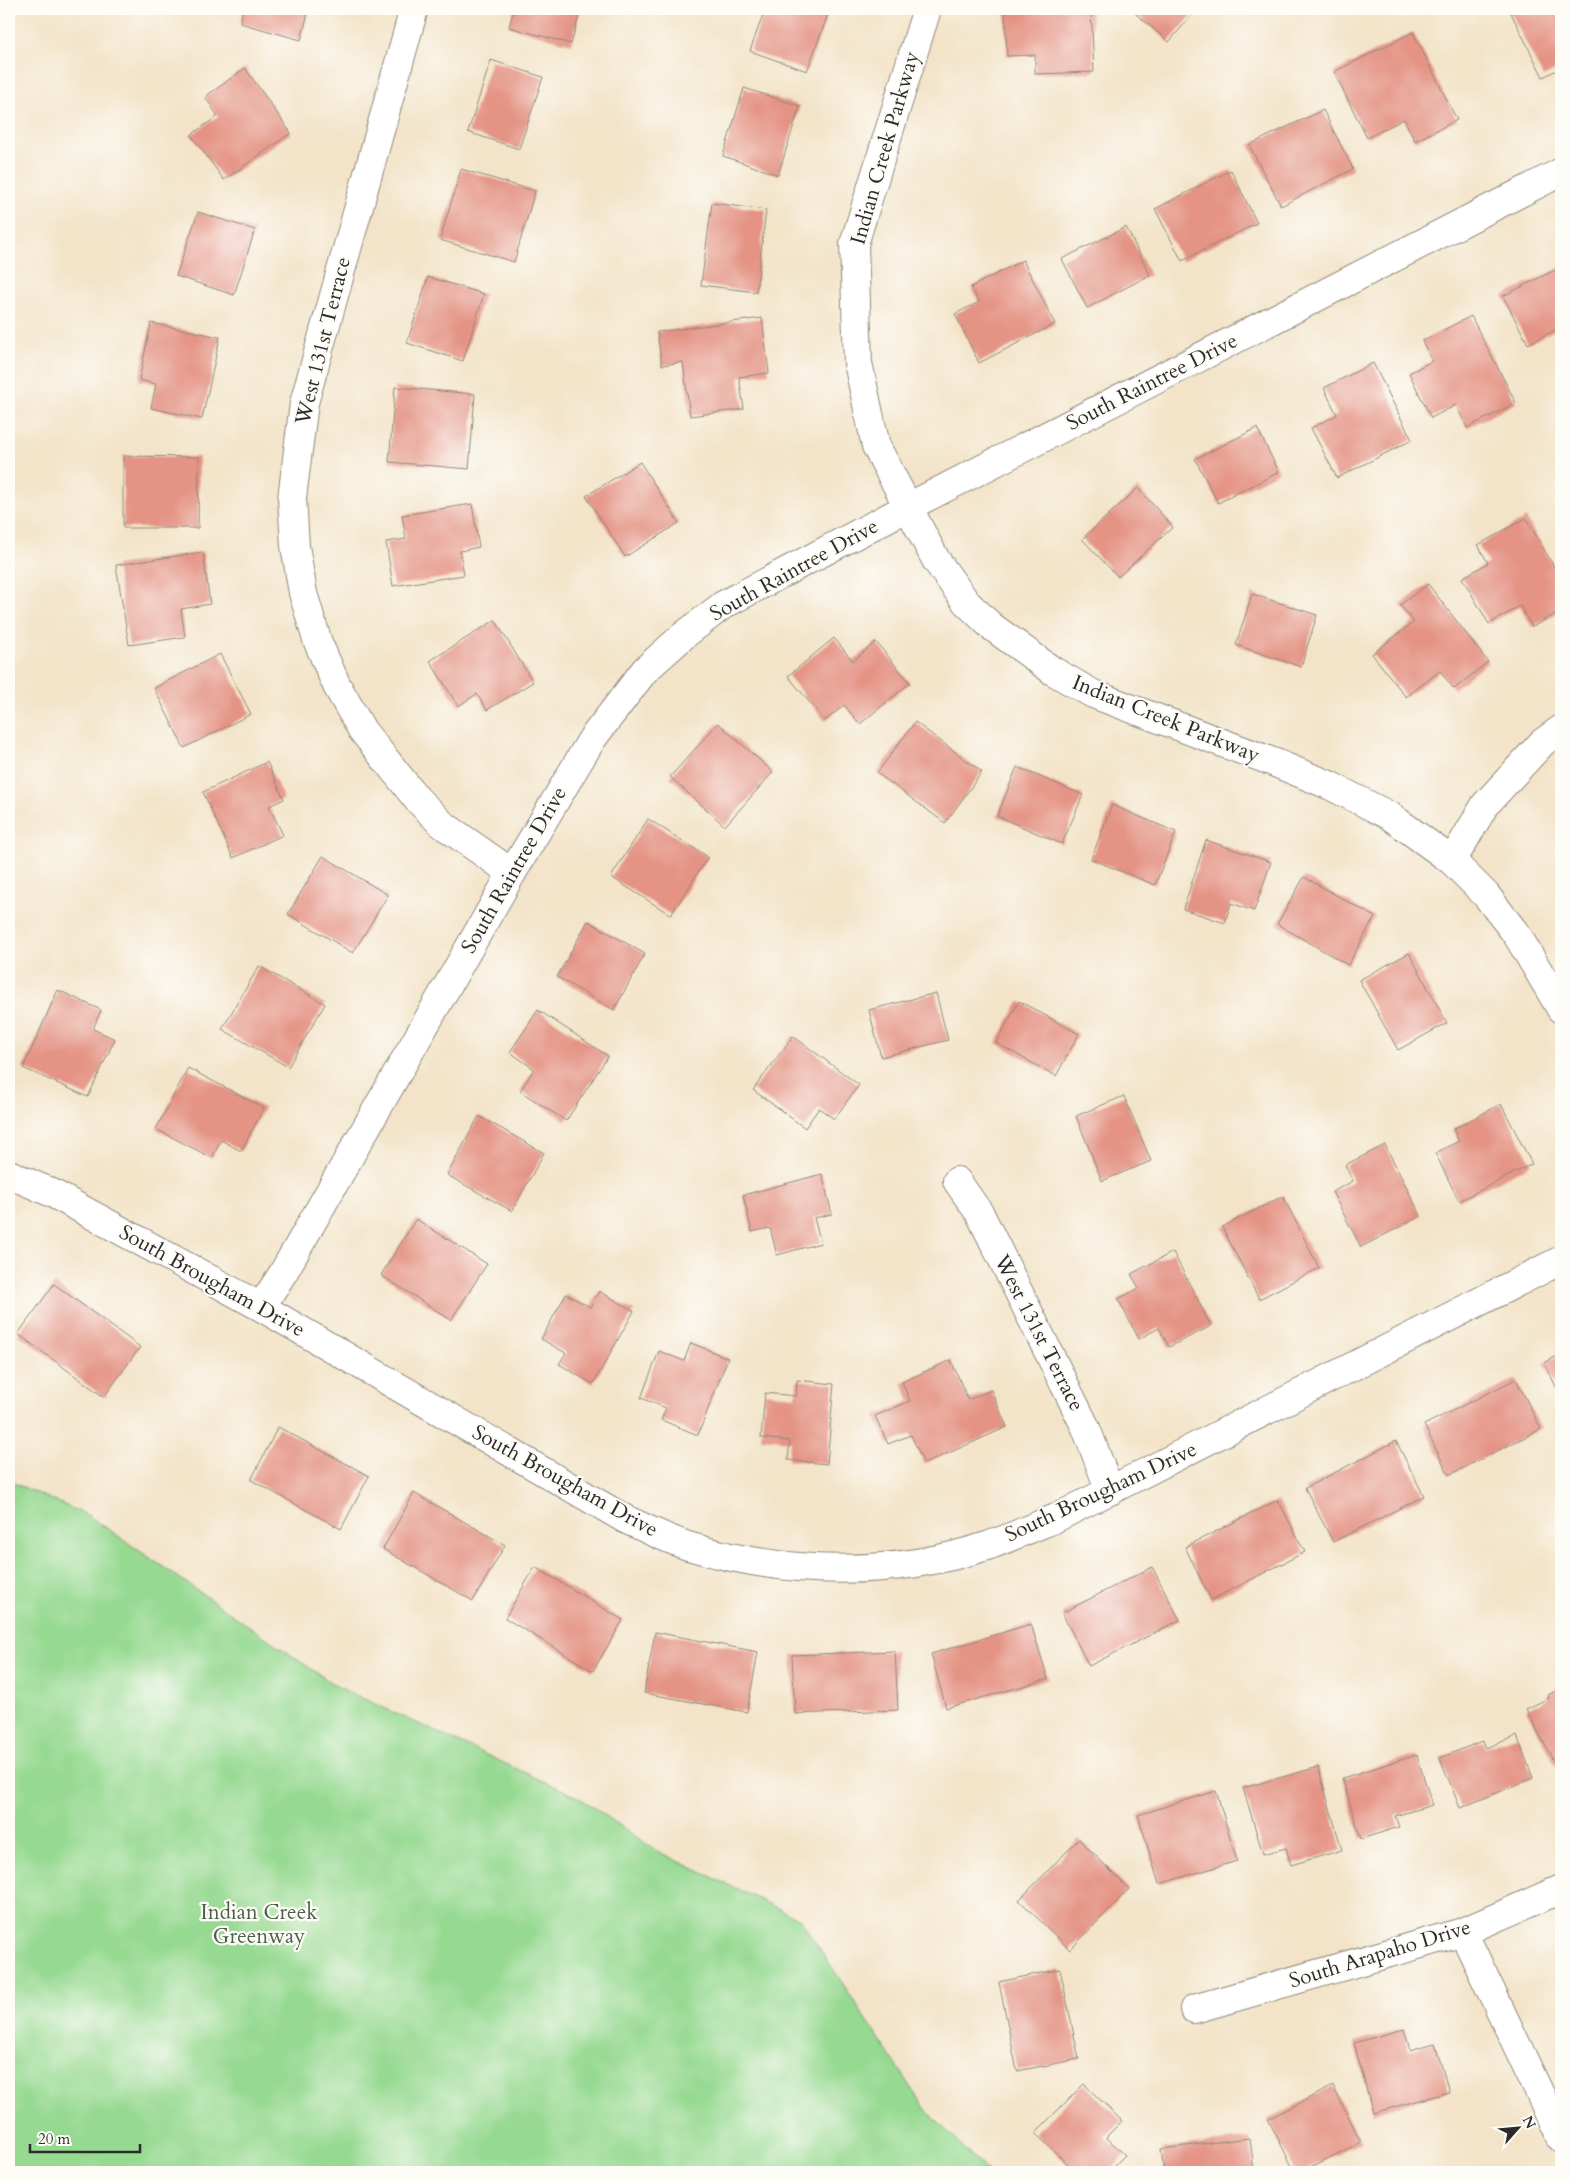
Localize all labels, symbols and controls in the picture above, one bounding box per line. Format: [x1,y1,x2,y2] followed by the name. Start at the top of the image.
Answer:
[844,48,926,248] street label: Indian Creek Parkway
[288,254,358,429] street label: West 131st Terrace
[1061,326,1243,438] street label: South Raintree Drive
[705,512,883,628] street label: South Raintree Drive
[1068,668,1264,770] street label: Indian Creek Parkway
[454,781,574,959] street label: South Raintree Drive
[114,1218,310,1344] street label: South Brougham Drive
[987,1249,1091,1416] street label: West 131st Terrace
[467,1418,663,1544] street label: South Brougham Drive
[1000,1435,1202,1549] street label: South Brougham Drive
[201,1898,318,1951] park label: Indian Creek Greenway
[1286,1913,1474,1995] street label: South Arapaho Drive
[1492,2104,1542,2154] north arrow
[1518,2113,1540,2132] text: N
[30,2121,140,2153] scale bar
[38,2129,70,2149] text: 20 m

